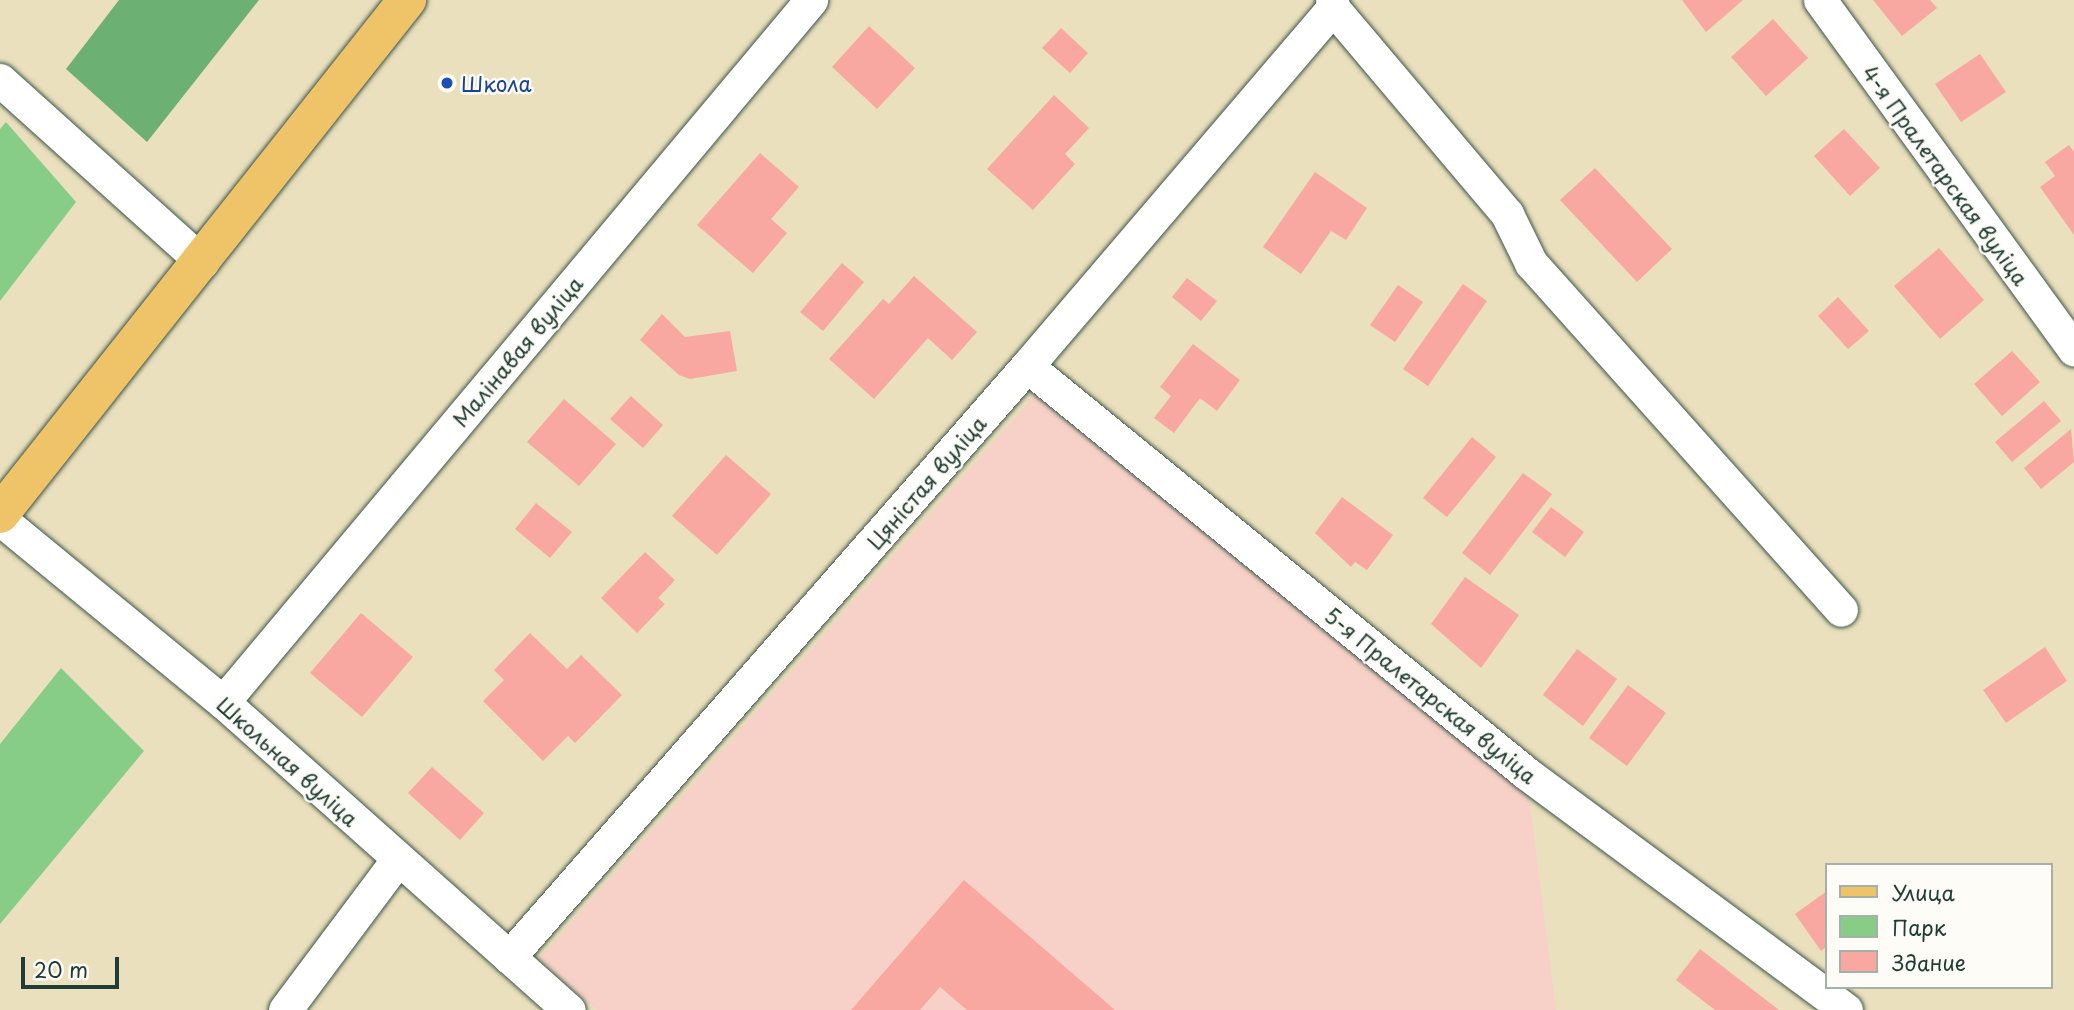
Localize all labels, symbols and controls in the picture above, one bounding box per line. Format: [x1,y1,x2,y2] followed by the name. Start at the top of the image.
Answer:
[1857,60,2035,290] street label: 4-я Пралетарская вуліца
[461,70,531,96] place label: Школа
[439,75,455,91] marker: Школа
[447,271,587,431] street label: Малінавая вуліца
[861,410,991,554] street label: Цяністая вуліца
[1320,601,1542,789] street label: 5-я Пралетарская вуліца
[212,691,364,831] street label: Школьная вуліца
[1826,863,2053,989] legend
[1892,876,1955,908] text: Улица
[1892,911,1946,943] text: Парк
[24,944,122,988] scale bar
[1892,946,1966,978] text: Здание
[34,953,88,985] text: 20 m

